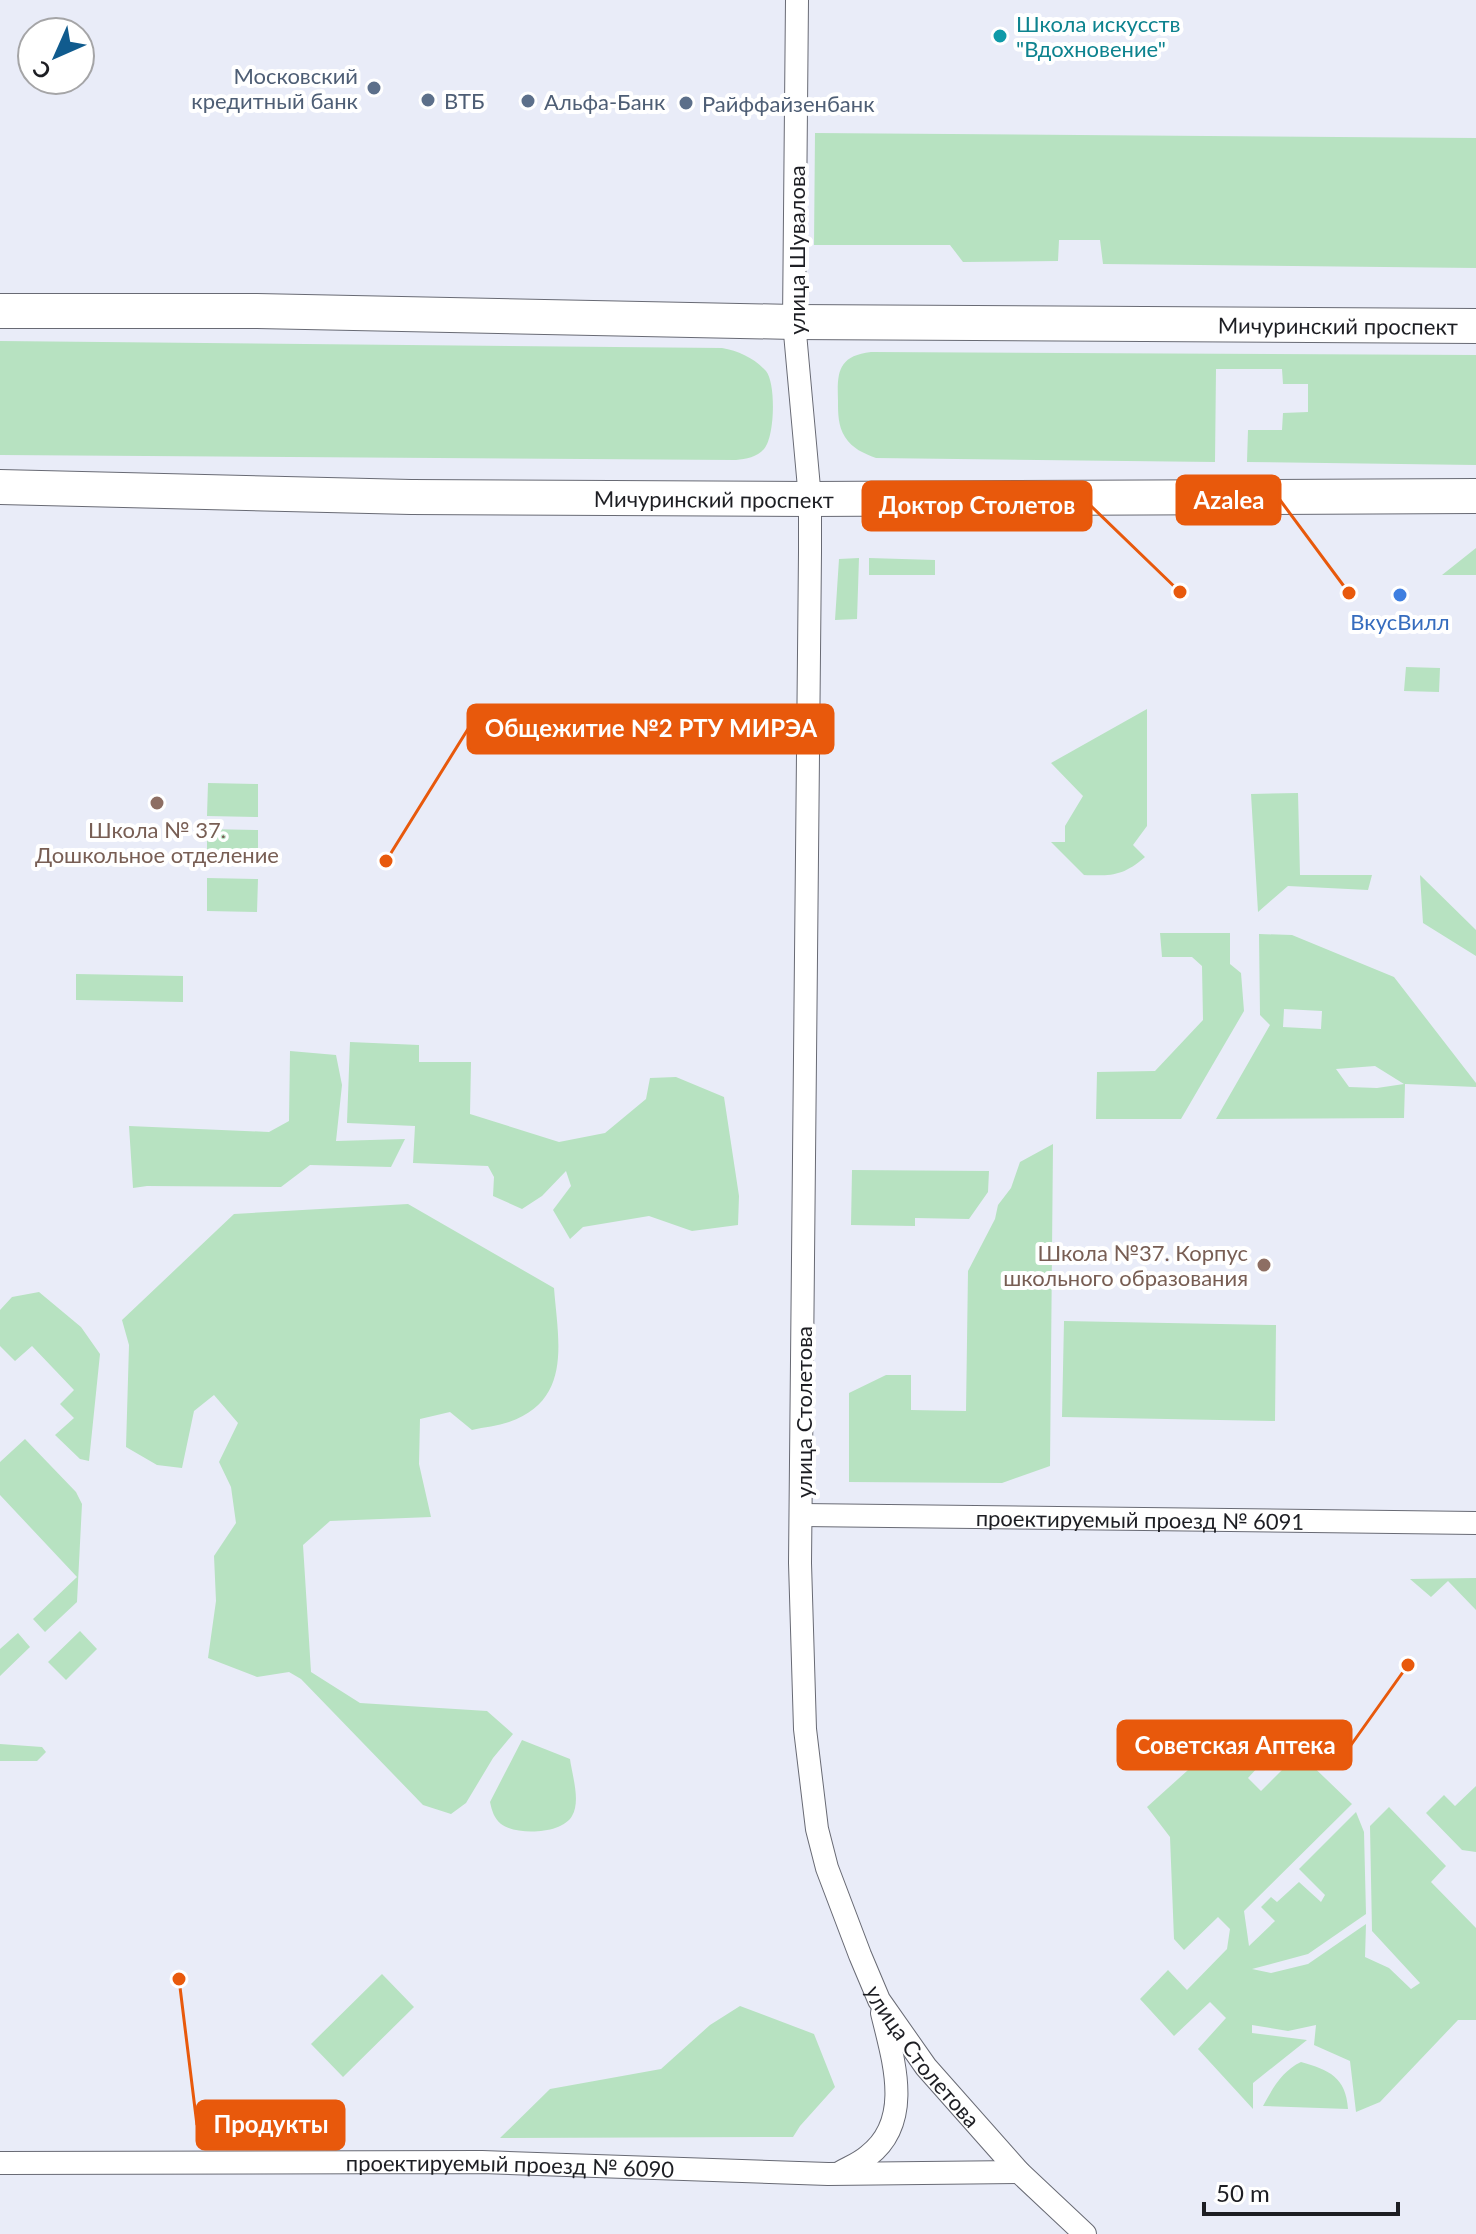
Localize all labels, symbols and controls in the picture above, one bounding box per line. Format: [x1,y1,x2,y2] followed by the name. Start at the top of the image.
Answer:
[1016,10,1181,62] place label: Школа искусств "Вдохновение"
[16,16,96,96] north arrow
[991,27,1009,45] marker: Школа искусств "Вдохновение"
[27,55,56,85] text: С
[191,62,359,114] place label: Московский кредитный банк
[365,79,383,97] marker: Московский кредитный банк
[444,87,485,114] place label: ВТБ
[544,88,666,115] place label: Альфа-Банк
[702,90,875,117] place label: Райффайзенбанк
[419,91,437,109] marker: ВТБ
[519,92,537,110] marker: Альфа-Банк
[677,94,695,112] marker: Райффайзенбанк
[783,165,810,335] street label: улица Шувалова
[1218,311,1458,339] street label: Мичуринский проспект
[1177,476,1280,524] callout: Azalea
[863,482,1091,530] callout: Доктор Столетов
[594,484,834,513] street label: Мичуринский проспект
[1193,485,1264,514] text: Azalea
[879,490,1075,519] text: Доктор Столетов
[1391,586,1409,604] marker: ВкусВилл
[1350,608,1450,635] place label: ВкусВилл
[468,705,833,753] callout: Общежитие №2 РТУ МИРЭА
[485,713,818,742] text: Общежитие №2 РТУ МИРЭА
[148,794,166,812] marker: Школа № 37. Дошкольное отделение
[35,816,279,868] place label: Школа № 37. Дошкольное отделение
[1003,1239,1248,1291] place label: Школа №37. Корпус школьного образования
[1255,1256,1273,1274] marker: Школа №37. Корпус школьного образования
[790,1326,817,1498] street label: улица Столетова
[976,1504,1304,1534] street label: проектируемый проезд № 6091
[1118,1721,1351,1769] callout: Советская Аптека
[1134,1730,1336,1759] text: Советская Аптека
[861,1981,986,2132] street label: улица Столетова
[197,2101,344,2149] callout: Продукты
[213,2109,329,2138] text: Продукты
[346,2148,675,2182] street label: проектируемый проезд № 6090
[1204,2166,1398,2216] scale bar
[1216,2178,1270,2207] text: 50 m

